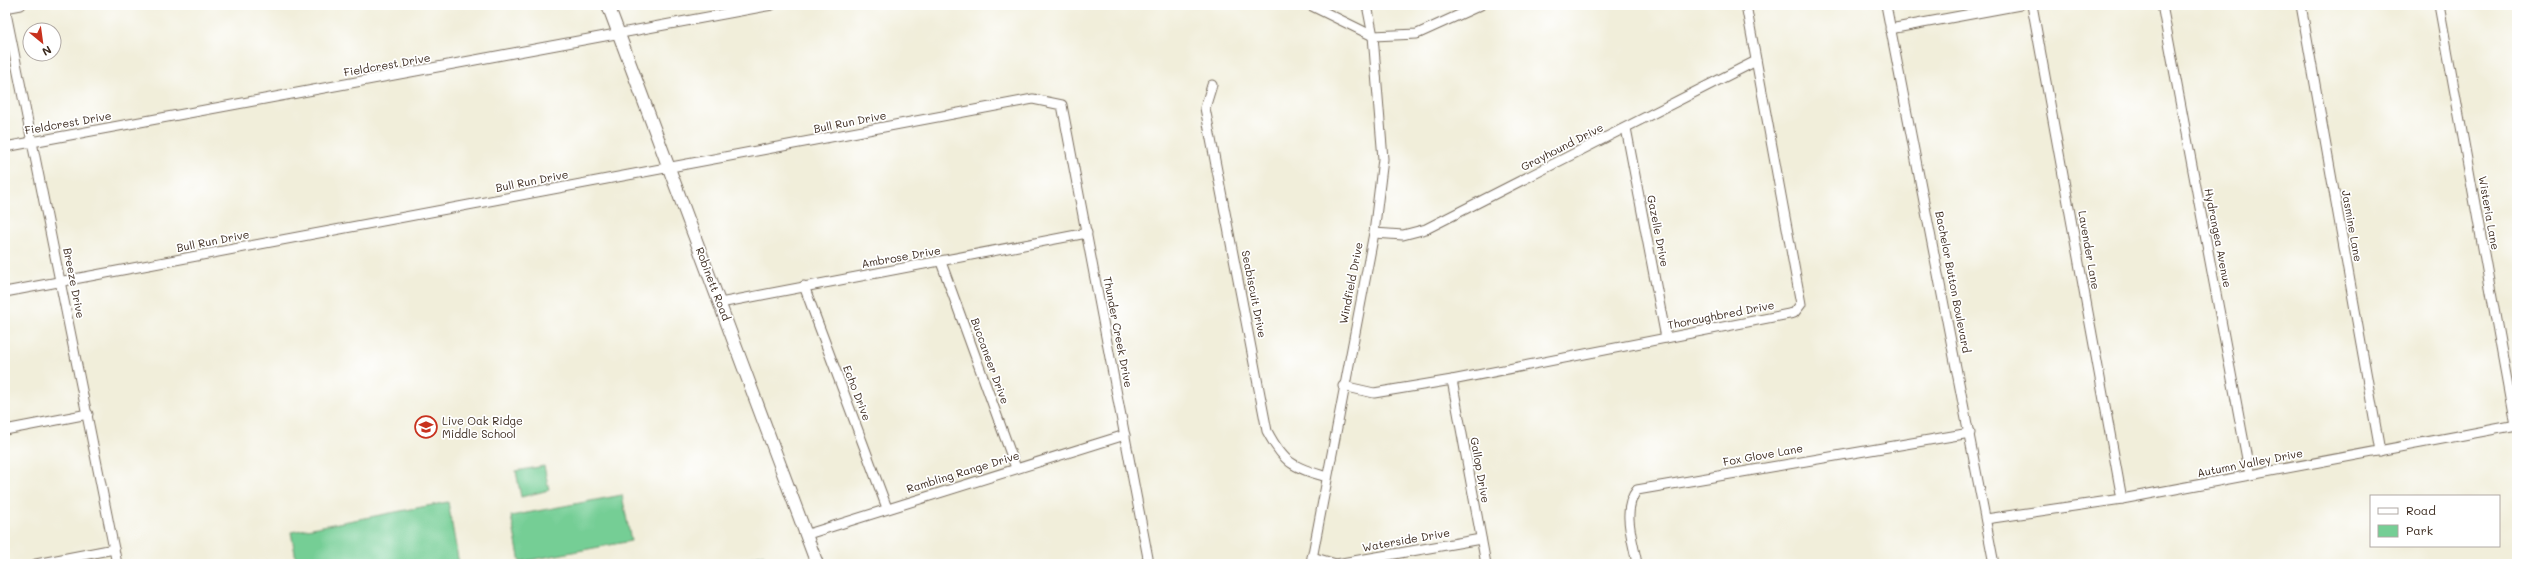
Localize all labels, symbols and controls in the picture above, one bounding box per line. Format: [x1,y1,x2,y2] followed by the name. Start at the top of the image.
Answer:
[22,22,62,62] north arrow
[40,43,54,60] text: N
[342,49,432,80] street label: Fieldcrest Drive
[23,107,113,138] street label: Fieldcrest Drive
[812,107,888,136] street label: Bull Run Drive
[1518,119,1606,174] street label: Grayhound Drive
[494,166,570,195] street label: Bull Run Drive
[2476,175,2503,251] street label: Wisteria Lane
[2202,187,2235,289] street label: Hydrangea Avenue
[2339,189,2366,263] street label: Jasmine Lane
[1644,194,1673,268] street label: Gazelle Drive
[2075,209,2104,291] street label: Lavender Lane
[1932,210,1975,354] street label: Bachelor Button Boulevard
[175,226,251,255] street label: Bull Run Drive
[1335,241,1366,325] street label: Windfield Drive
[860,242,942,271] street label: Ambrose Drive
[693,245,734,323] street label: Robinett Road
[60,246,89,320] street label: Breeze Drive
[1239,249,1270,339] street label: Seabiscuit Drive
[1100,275,1137,389] street label: Thunder Creek Drive
[1666,297,1776,332] street label: Thoroughbred Drive
[968,316,1013,406] street label: Buccaneer Drive
[840,363,875,423] street label: Echo Drive
[442,413,523,441] place label: Live Oak Ridge Middle School
[413,414,439,440] school or university icon: Live Oak Ridge Middle School
[1467,436,1494,504] street label: Gallop Drive
[1722,440,1804,469] street label: Fox Glove Lane
[2196,445,2304,480] street label: Autumn Valley Drive
[904,447,1021,496] street label: Rambling Range Drive
[2370,495,2500,547] legend
[2406,502,2436,518] text: Road
[2406,522,2433,538] text: Park
[1361,524,1451,555] street label: Waterside Drive

